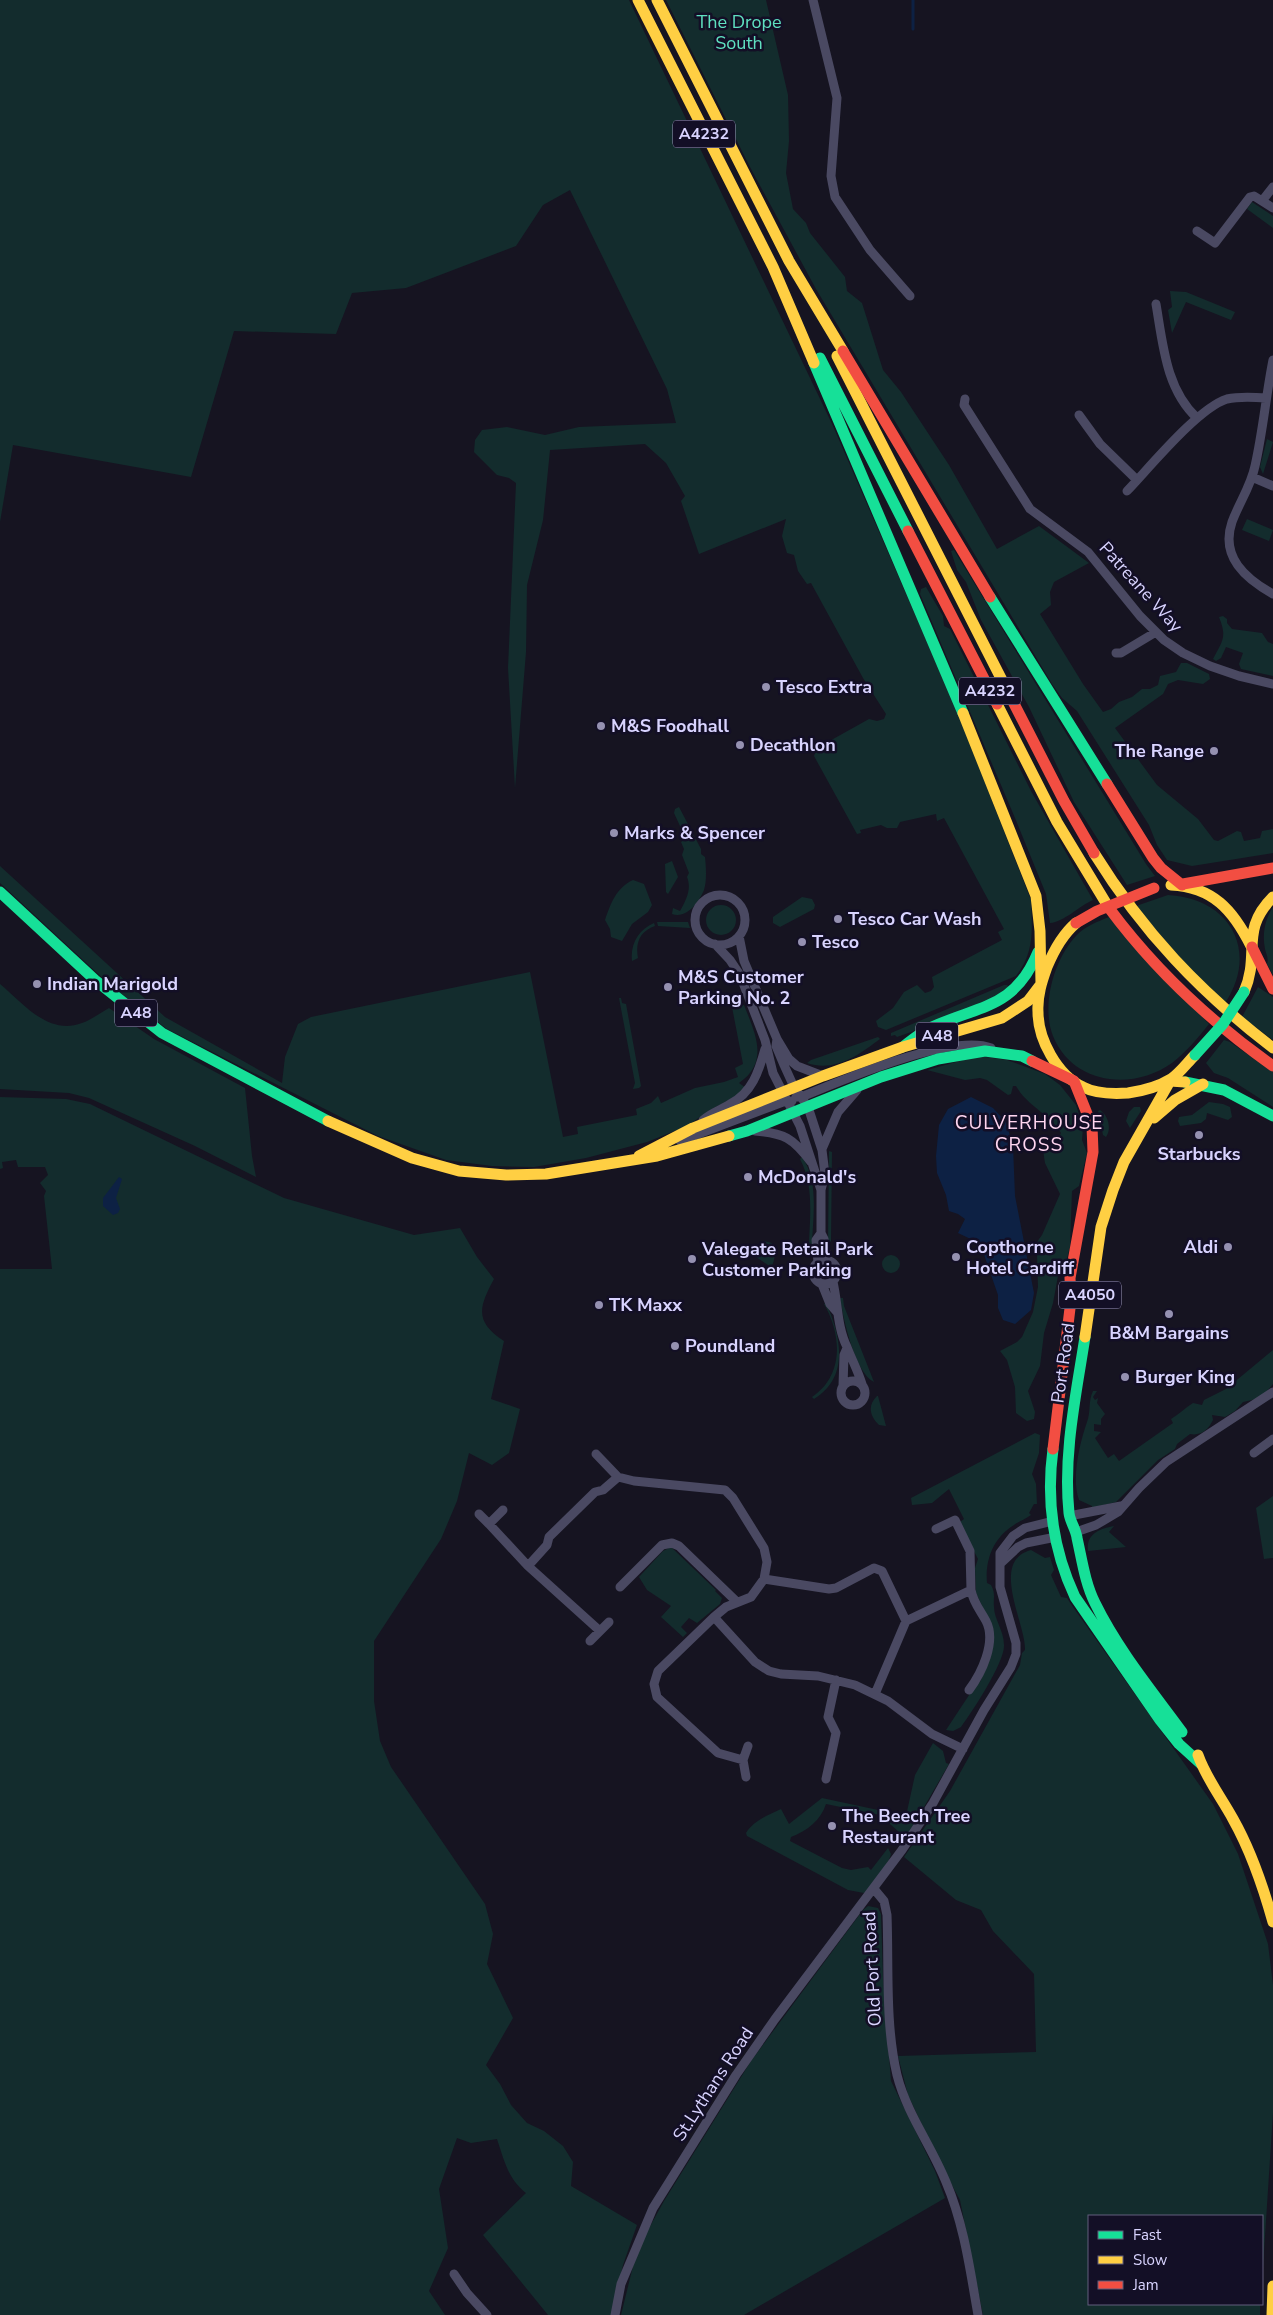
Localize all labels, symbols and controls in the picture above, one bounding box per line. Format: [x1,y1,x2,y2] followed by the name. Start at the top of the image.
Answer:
[696,10,782,55] park label: The Drope South
[673,120,735,148] road number: A4232
[1094,537,1189,638] street label: Patreane Way
[776,675,872,699] place label: Tesco Extra
[959,678,1021,704] road number: A4232
[760,681,772,693] marker: Tesco Extra
[611,714,729,738] place label: M&S Foodhall
[595,720,607,732] marker: M&S Foodhall
[750,733,836,757] place label: Decathlon
[734,739,746,751] marker: Decathlon
[1114,739,1204,763] place label: The Range
[1208,745,1220,757] marker: The Range
[624,821,765,845] place label: Marks & Spencer
[608,827,620,839] marker: Marks & Spencer
[848,907,982,931] place label: Tesco Car Wash
[832,913,844,925] marker: Tesco Car Wash
[812,930,859,954] place label: Tesco
[796,936,808,948] marker: Tesco
[678,965,804,1010] place label: M&S Customer Parking No. 2
[47,972,178,996] place label: Indian Marigold
[31,978,43,990] marker: Indian Marigold
[662,981,674,993] marker: M&S Customer Parking No. 2
[115,1000,157,1026] road number: A48
[916,1022,958,1050] road number: A48
[955,1110,1103,1158] district label: CULVERHOUSE CROSS
[1193,1129,1205,1141] marker: Starbucks
[1157,1142,1241,1166] place label: Starbucks
[758,1165,856,1189] place label: McDonald's
[742,1171,754,1183] marker: McDonald's
[966,1235,1075,1280] place label: Copthorne Hotel Cardiff
[1184,1235,1218,1259] place label: Aldi
[701,1237,873,1282] place label: Valegate Retail Park Customer Parking
[1222,1241,1234,1253] marker: Aldi
[950,1251,962,1263] marker: Copthorne Hotel Cardiff
[686,1253,698,1265] marker: Valegate Retail Park Customer Parking
[1059,1282,1121,1308] road number: A4050
[609,1293,682,1317] place label: TK Maxx
[593,1299,605,1311] marker: TK Maxx
[1163,1308,1175,1320] marker: B&M Bargains
[1045,1321,1081,1405] street label: Port Road
[1109,1321,1229,1345] place label: B&M Bargains
[685,1334,775,1358] place label: Poundland
[669,1340,681,1352] marker: Poundland
[1135,1365,1235,1389] place label: Burger King
[1119,1371,1131,1383] marker: Burger King
[842,1804,971,1849] place label: The Beech Tree Restaurant
[826,1820,838,1832] marker: The Beech Tree Restaurant
[857,1911,887,2027] street label: Old Port Road
[667,2022,759,2146] street label: St.Lythans Road
[1088,2215,1263,2305] legend
[1133,2225,1162,2245] text: Fast
[1133,2250,1168,2270] text: Slow
[1132,2275,1159,2295] text: Jam

